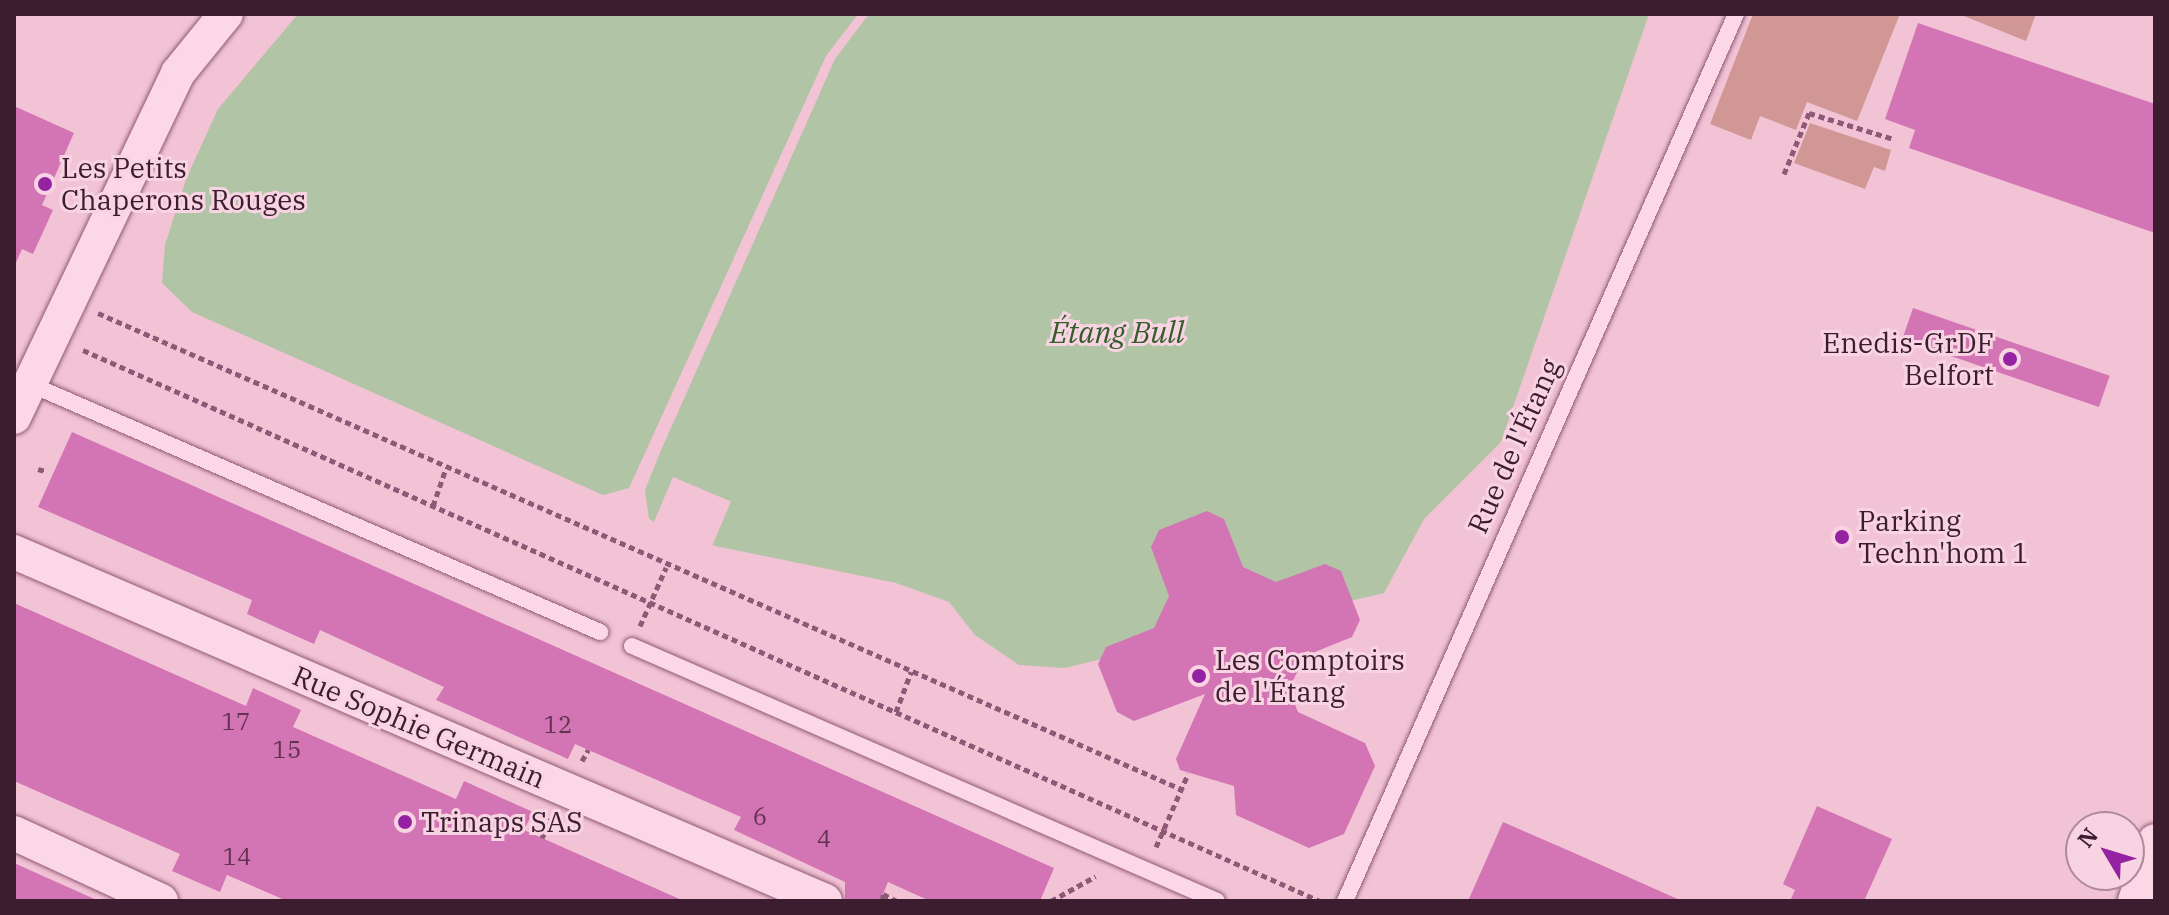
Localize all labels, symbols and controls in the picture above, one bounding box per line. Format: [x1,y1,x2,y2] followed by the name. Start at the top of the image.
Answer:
[61,151,306,217] place label: Les Petits Chaperons Rouges
[36,175,54,193] marker: Les Petits Chaperons Rouges
[1050,314,1184,350] water label: Étang Bull
[1822,326,1994,392] place label: Enedis-GrDF Belfort
[2001,350,2019,368] marker: Enedis-GrDF Belfort
[1461,354,1567,538] street label: Rue de l'Étang
[1858,504,2029,570] place label: Parking Techn'hom 1
[1833,528,1851,546] marker: Parking Techn'hom 1
[1215,643,1405,709] place label: Les Comptoirs de l'Étang
[288,659,550,795] street label: Rue Sophie Germain
[1190,667,1208,685] marker: Les Comptoirs de l'Étang
[222,708,250,736] house number: 17
[544,711,572,739] house number: 12
[273,736,301,764] house number: 15
[753,803,767,831] house number: 6
[421,805,582,839] place label: Trinaps SAS
[2065,811,2145,891] north arrow
[396,813,414,831] marker: Trinaps SAS
[2070,821,2104,853] text: N
[817,825,831,853] house number: 4
[223,843,251,871] house number: 14

